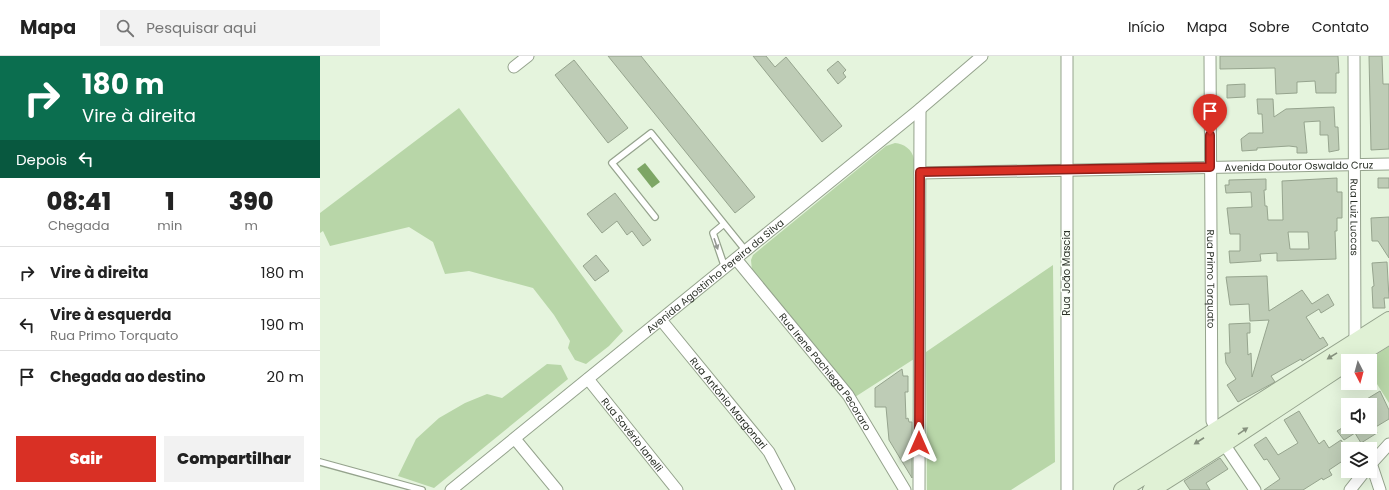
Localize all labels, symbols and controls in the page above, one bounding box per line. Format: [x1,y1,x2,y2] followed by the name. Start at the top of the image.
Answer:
[100,10,380,46] search box
[20,14,76,41] text: Mapa
[114,17,136,39] icon: search
[146,17,257,38] text: Pesquisar aqui
[1128,17,1165,37] text: Início
[1187,17,1227,37] text: Mapa
[1249,17,1290,37] text: Sobre
[1312,17,1369,37] text: Contato
[82,65,165,104] text: 180 m
[16,72,68,124] icon: right
[1193,94,1227,135] pin
[1199,100,1221,122] icon: arrive
[82,103,196,128] text: Vire à direita
[75,148,97,170] icon: left
[16,149,67,170] text: Depois
[1224,157,1374,175] street label: Avenida Doutor Oswaldo Cruz
[1347,178,1362,256] street label: Rua Luiz Luccas
[46,185,111,218] text: 08:41
[165,185,174,218] text: 1
[229,185,274,218] text: 390
[643,215,787,336] street label: Avenida Agostinho Pereira da Silva
[48,216,109,235] text: Chegada
[157,216,182,235] text: min
[244,216,258,235] text: m
[1059,230,1074,316] street label: Rua João Mascia
[1203,230,1219,328] street label: Rua Primo Torquato
[714,238,720,250] one-way arrow
[16,262,38,284] icon: right
[50,262,149,283] text: Vire à direita
[261,262,304,283] text: 180 m
[50,304,172,325] text: Vire à esquerda
[776,310,875,433] street label: Rua Irene Pachiega Pecoraro
[16,314,38,336] icon: left
[261,314,304,335] text: 190 m
[50,326,178,345] text: Rua Primo Torquato
[1326,352,1338,359] one-way arrow
[687,354,771,452] street label: Rua Antônio Margonari
[1341,354,1377,390] north arrow
[1341,354,1377,478] map controls
[16,366,38,388] icon: arrive
[50,366,206,387] text: Chegada ao destino
[266,366,304,387] text: 20 m
[598,394,667,475] street label: Rua Savério Ianelli
[1341,398,1377,434] button: sound
[898,422,940,464] position arrow
[1237,428,1249,435] one-way arrow
[16,436,156,482] button: Sair
[164,436,304,482] button: Compartilhar
[1193,437,1205,444] one-way arrow
[1341,442,1377,478] button: layers

